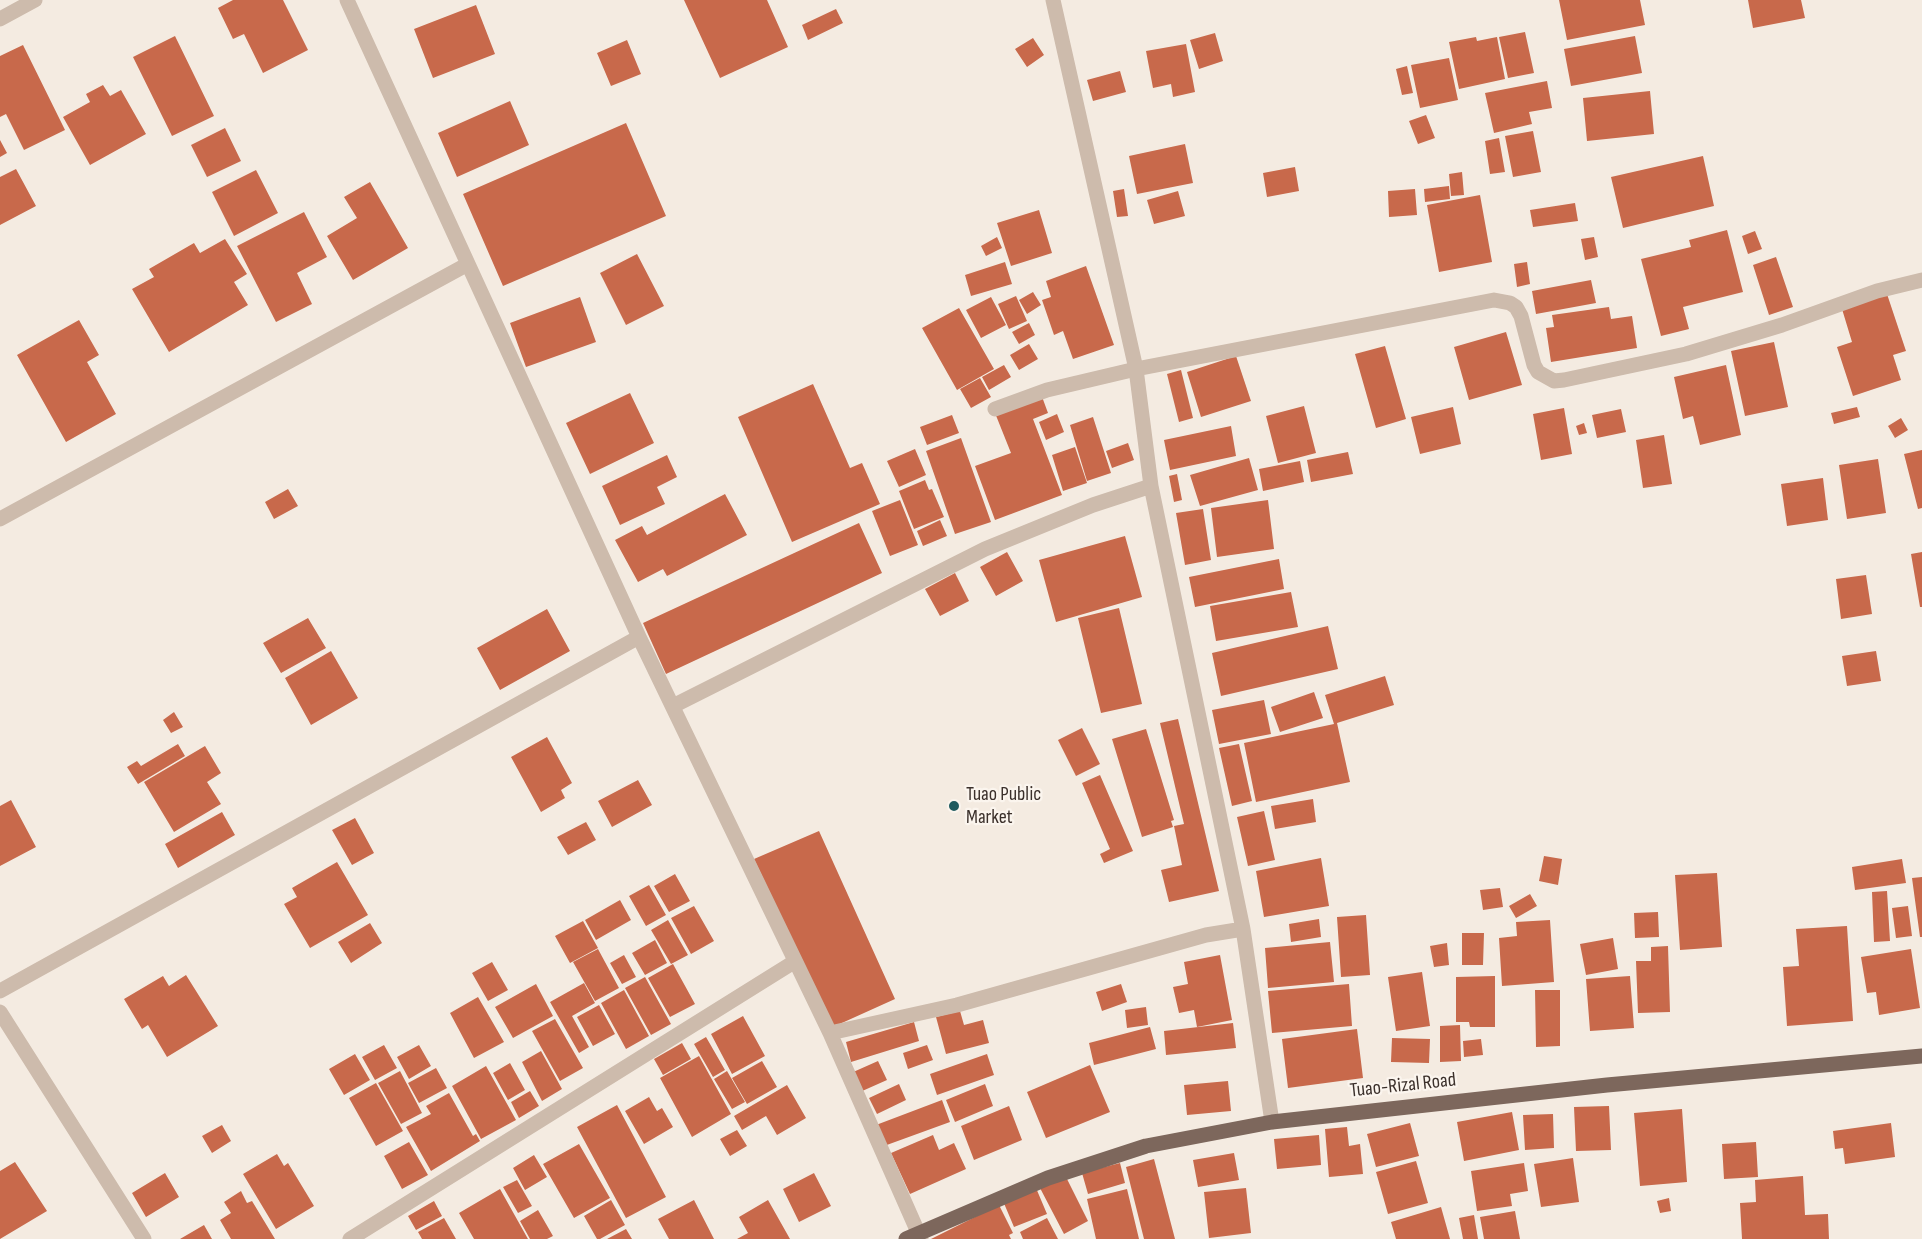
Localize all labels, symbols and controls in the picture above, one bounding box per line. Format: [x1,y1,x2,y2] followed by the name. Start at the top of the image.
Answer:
[966,783,1041,830] place label: Tuao Public Market
[947,799,961,813] marker: Tuao Public Market
[1349,1069,1457,1103] street label: Tuao-Rizal Road

